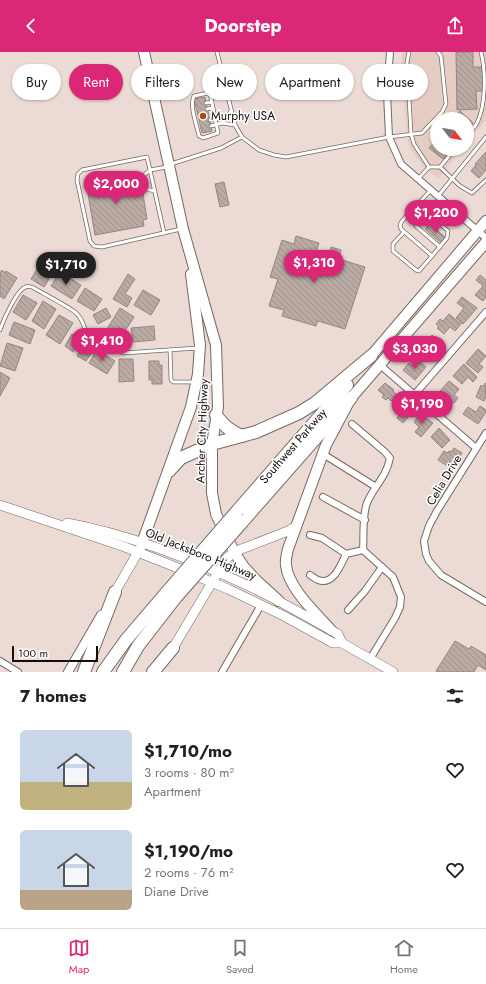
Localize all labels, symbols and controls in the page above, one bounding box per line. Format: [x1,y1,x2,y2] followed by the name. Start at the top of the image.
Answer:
[204,13,282,39] text: Doorstep
[20,15,42,37] icon: back
[444,15,466,37] icon: share
[12,64,61,100] chip: Buy
[69,64,123,100] chip: Rent
[131,64,194,100] chip: Filters
[202,64,257,100] chip: New
[265,64,354,100] chip: Apartment
[362,64,428,100] chip: House
[211,107,275,125] place label: Murphy USA
[198,111,208,121] marker: Murphy USA
[430,112,474,156] north arrow
[430,112,474,156] map controls
[83,171,149,205] pin: $2,000
[93,174,139,193] text: $2,000
[403,200,469,234] pin: $1,200
[414,203,458,222] text: $1,200
[281,250,347,284] pin: $1,310
[33,252,99,286] pin: $1,710
[293,253,335,272] text: $1,310
[45,255,87,274] text: $1,710
[69,328,135,362] pin: $1,410
[80,331,124,350] text: $1,410
[382,336,448,370] pin: $3,030
[392,339,438,358] text: $3,030
[191,378,213,484] street label: Archer City Highway
[389,391,455,425] pin: $1,190
[401,394,443,413] text: $1,190
[255,404,331,488] street label: Southwest Parkway
[422,451,466,509] street label: Celia Drive
[143,523,260,585] street label: Old Jacksboro Highway
[12,644,98,663] scale bar
[18,645,48,661] text: 100 m
[20,684,87,708] text: 7 homes
[444,685,466,707] icon: filters
[144,739,232,763] text: $1,710/mo
[52,746,100,794] icon: home
[444,759,466,781] icon: heart
[144,763,234,782] text: 3 rooms · 80 m²
[144,782,201,801] text: Apartment
[144,839,233,863] text: $1,190/mo
[52,846,100,894] icon: home
[444,859,466,881] icon: heart
[144,863,234,882] text: 2 rooms · 76 m²
[144,882,209,901] text: Diane Drive
[68,937,90,977] tab: Map
[226,937,254,977] tab: Saved
[390,937,418,977] tab: Home

